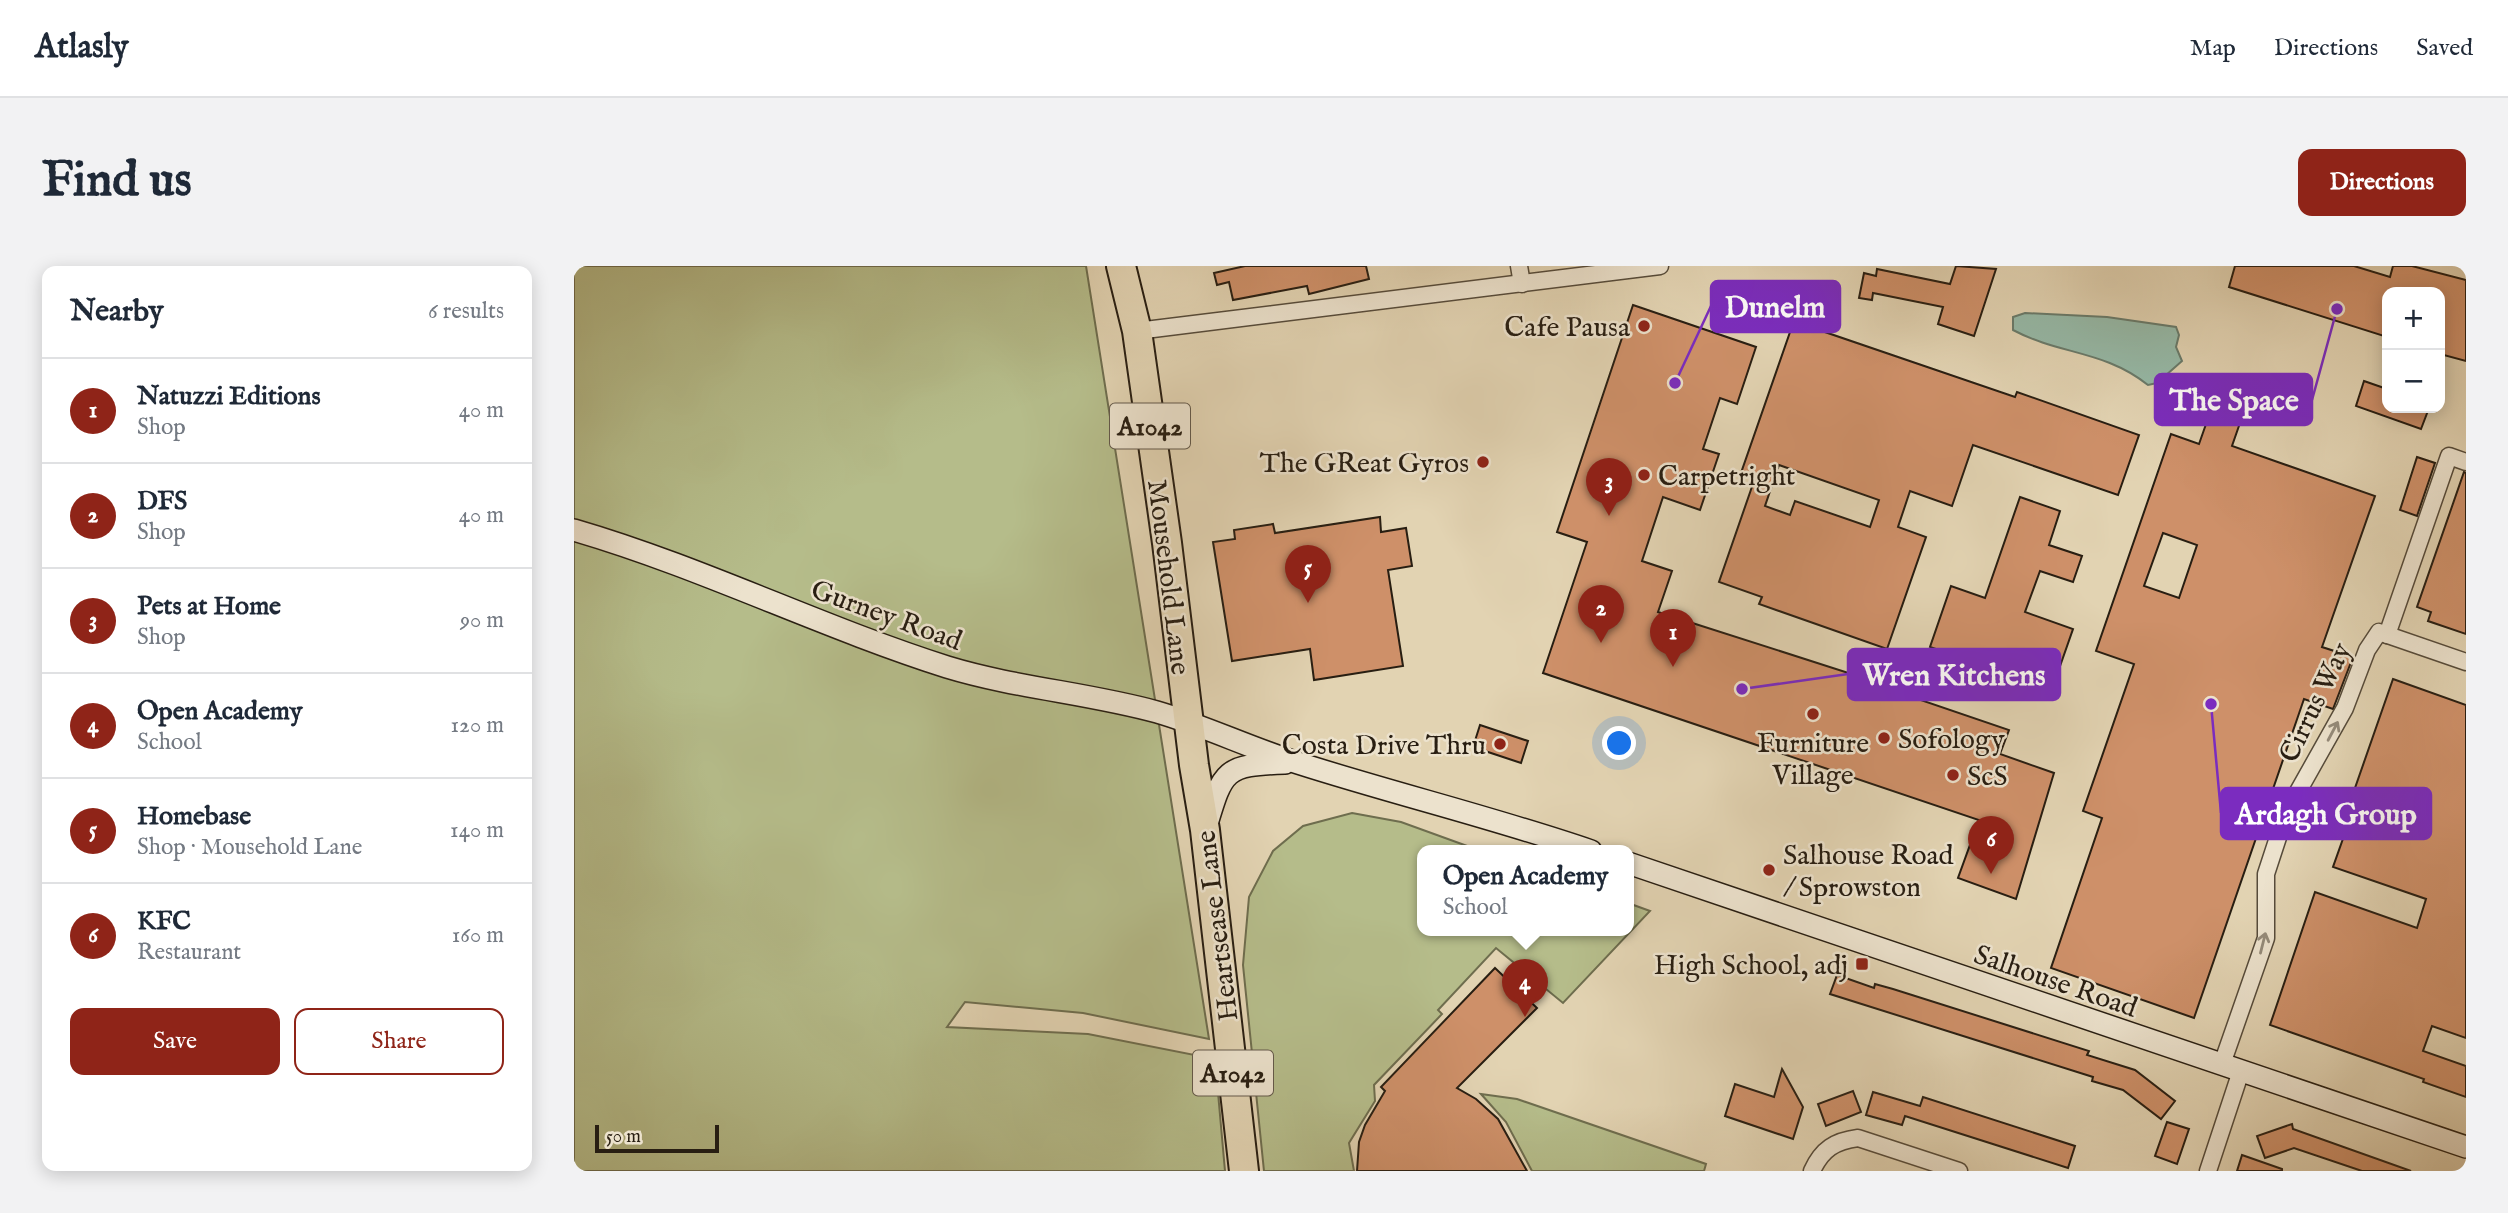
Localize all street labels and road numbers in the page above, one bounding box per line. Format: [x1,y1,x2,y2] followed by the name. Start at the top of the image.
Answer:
[1110,404,1190,448] road number: A1042
[1138,478,1197,677] street label: Mousehold Lane
[806,573,966,660] street label: Gurney Road
[2272,637,2360,769] street label: Cirrus Way
[1189,828,1248,1023] street label: Heartsease Lane
[1969,938,2142,1027] street label: Salhouse Road
[1193,1051,1273,1096] road number: A1042

